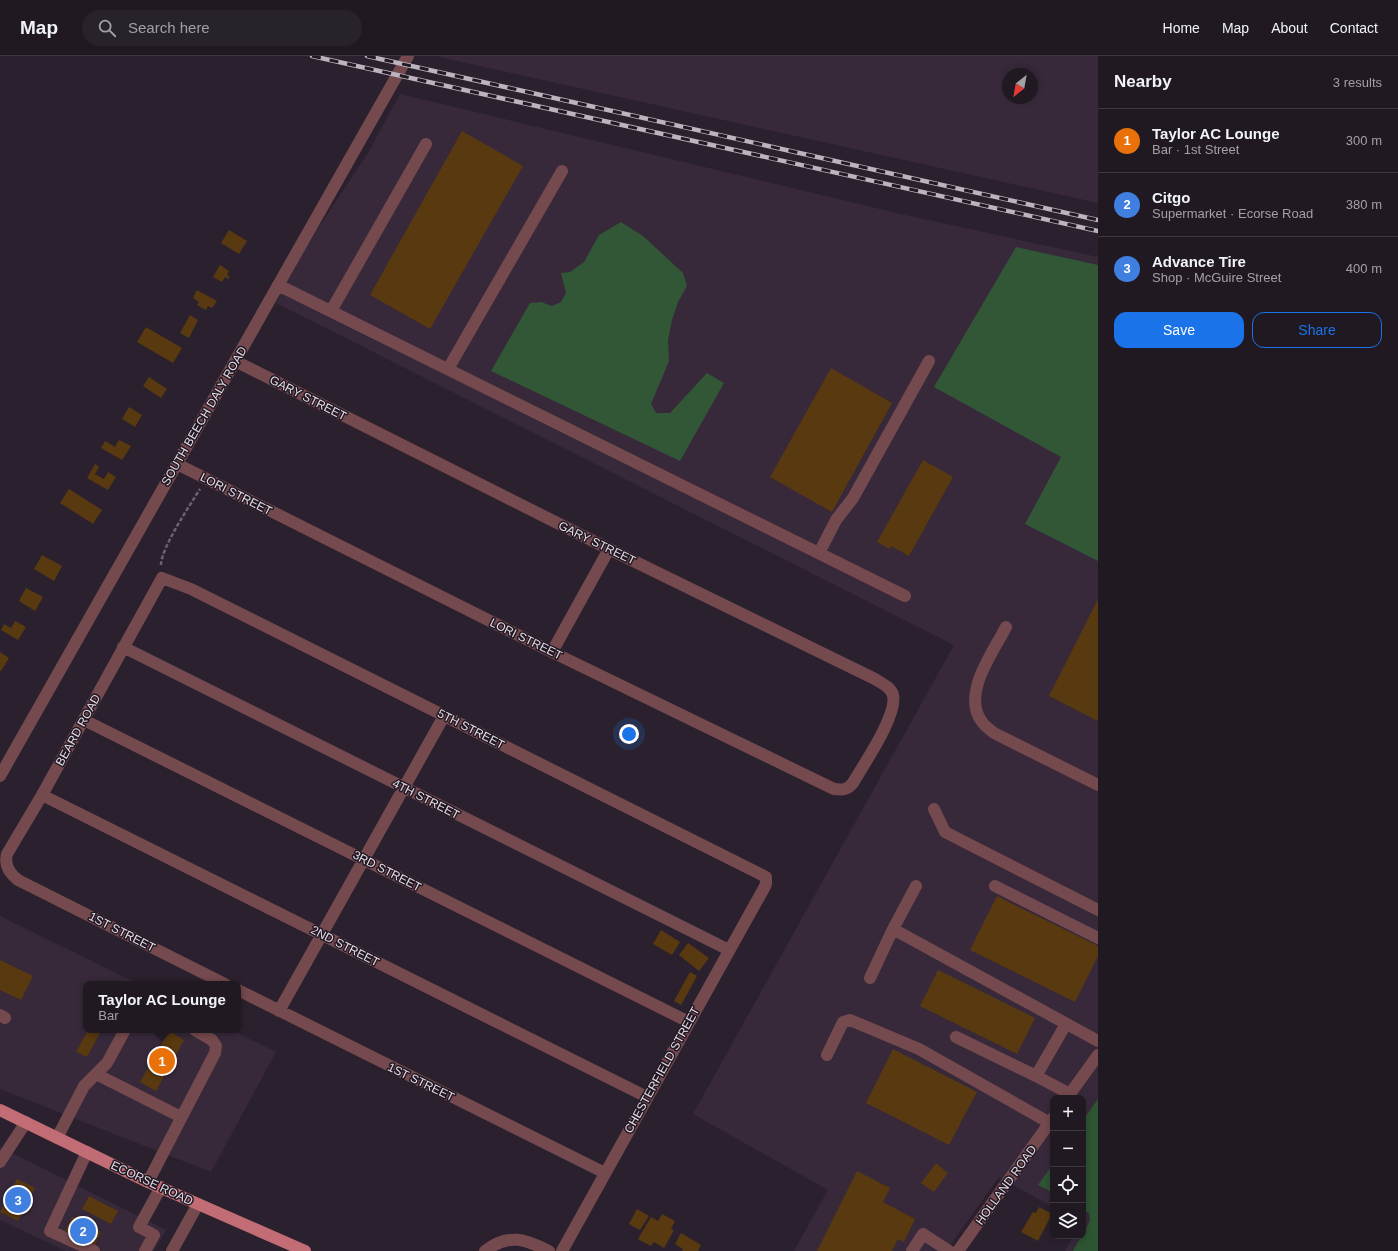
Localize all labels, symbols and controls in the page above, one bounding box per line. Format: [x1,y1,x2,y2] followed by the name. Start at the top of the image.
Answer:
[82,10,362,46] search box
[20,17,58,38] text: Map
[96,17,118,39] icon: search
[128,19,210,36] text: Search here
[1163,20,1200,36] text: Home
[1222,20,1249,36] text: Map
[1271,20,1308,36] text: About
[1330,20,1378,36] text: Contact
[1002,68,1038,104] north arrow
[1114,72,1172,91] text: Nearby
[1333,75,1382,90] text: 3 results
[1152,125,1280,142] text: Taylor AC Lounge
[1123,133,1131,148] text: 1
[1346,133,1382,148] text: 300 m
[1152,142,1239,157] text: Bar · 1st Street
[1152,189,1190,206] text: Citgo
[1123,197,1131,212] text: 2
[1346,197,1382,212] text: 380 m
[1152,206,1313,221] text: Supermarket · Ecorse Road
[1152,253,1246,270] text: Advance Tire
[1123,261,1131,276] text: 3
[1346,261,1382,276] text: 400 m
[1152,270,1281,285] text: Shop · McGuire Street
[1114,312,1244,348] button: Save
[1252,312,1382,348] button: Share
[158,344,250,488] street label: SOUTH BEECH DALY ROAD
[267,373,349,424] street label: GARY STREET
[198,470,275,518] street label: LORI STREET
[556,518,639,568] street label: GARY STREET
[488,615,565,663] street label: LORI STREET
[53,692,104,768] street label: BEARD ROAD
[435,706,507,752] street label: 5TH STREET
[619,724,639,744] your location
[390,776,462,822] street label: 4TH STREET
[351,848,424,894] street label: 3RD STREET
[87,909,158,955] street label: 1ST STREET
[309,923,382,969] street label: 2ND STREET
[83,981,241,1033] popup
[98,991,226,1008] text: Taylor AC Lounge
[621,1004,703,1136] street label: CHESTERFIELD STREET
[98,1008,118,1023] text: Bar
[149,1046,175,1076] pin: 1
[385,1060,457,1104] street label: 1ST STREET
[1050,1095,1086,1239] map controls
[1050,1095,1086,1131] button: +
[1050,1131,1086,1167] button: −
[973,1142,1040,1227] street label: HOLLAND ROAD
[109,1158,195,1208] street label: ECORSE ROAD
[1050,1167,1086,1203] button: locate
[5,1185,31,1215] pin: 3
[1050,1203,1086,1239] button: layers
[70,1216,96,1246] pin: 2

